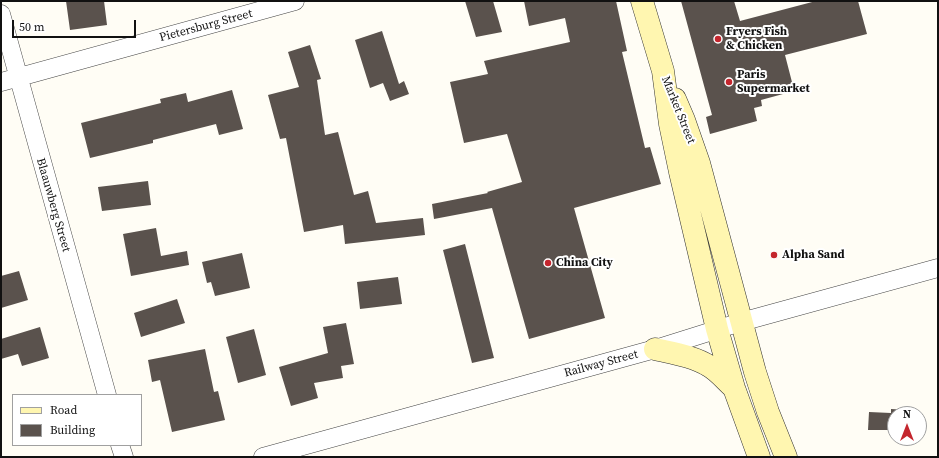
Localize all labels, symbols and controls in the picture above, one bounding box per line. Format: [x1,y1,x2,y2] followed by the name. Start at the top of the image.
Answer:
[158,7,254,45] street label: Pietersburg Street
[14,12,138,38] scale bar
[19,19,45,35] text: 50 m
[726,25,787,53] place label: Fryers Fish & Chicken
[713,34,723,44] marker: Fryers Fish & Chicken
[737,68,810,96] place label: Paris Supermarket
[658,74,698,146] street label: Market Street
[724,77,734,87] marker: Paris Supermarket
[33,156,73,254] street label: Blaauwberg Street
[782,248,845,262] place label: Alpha Sand
[769,250,779,260] marker: Alpha Sand
[556,256,613,270] place label: China City
[543,258,553,268] marker: China City
[562,347,640,381] street label: Railway Street
[12,394,142,446] legend
[50,402,77,418] text: Road
[887,406,927,446] north arrow
[903,407,911,422] text: N
[50,422,95,438] text: Building

